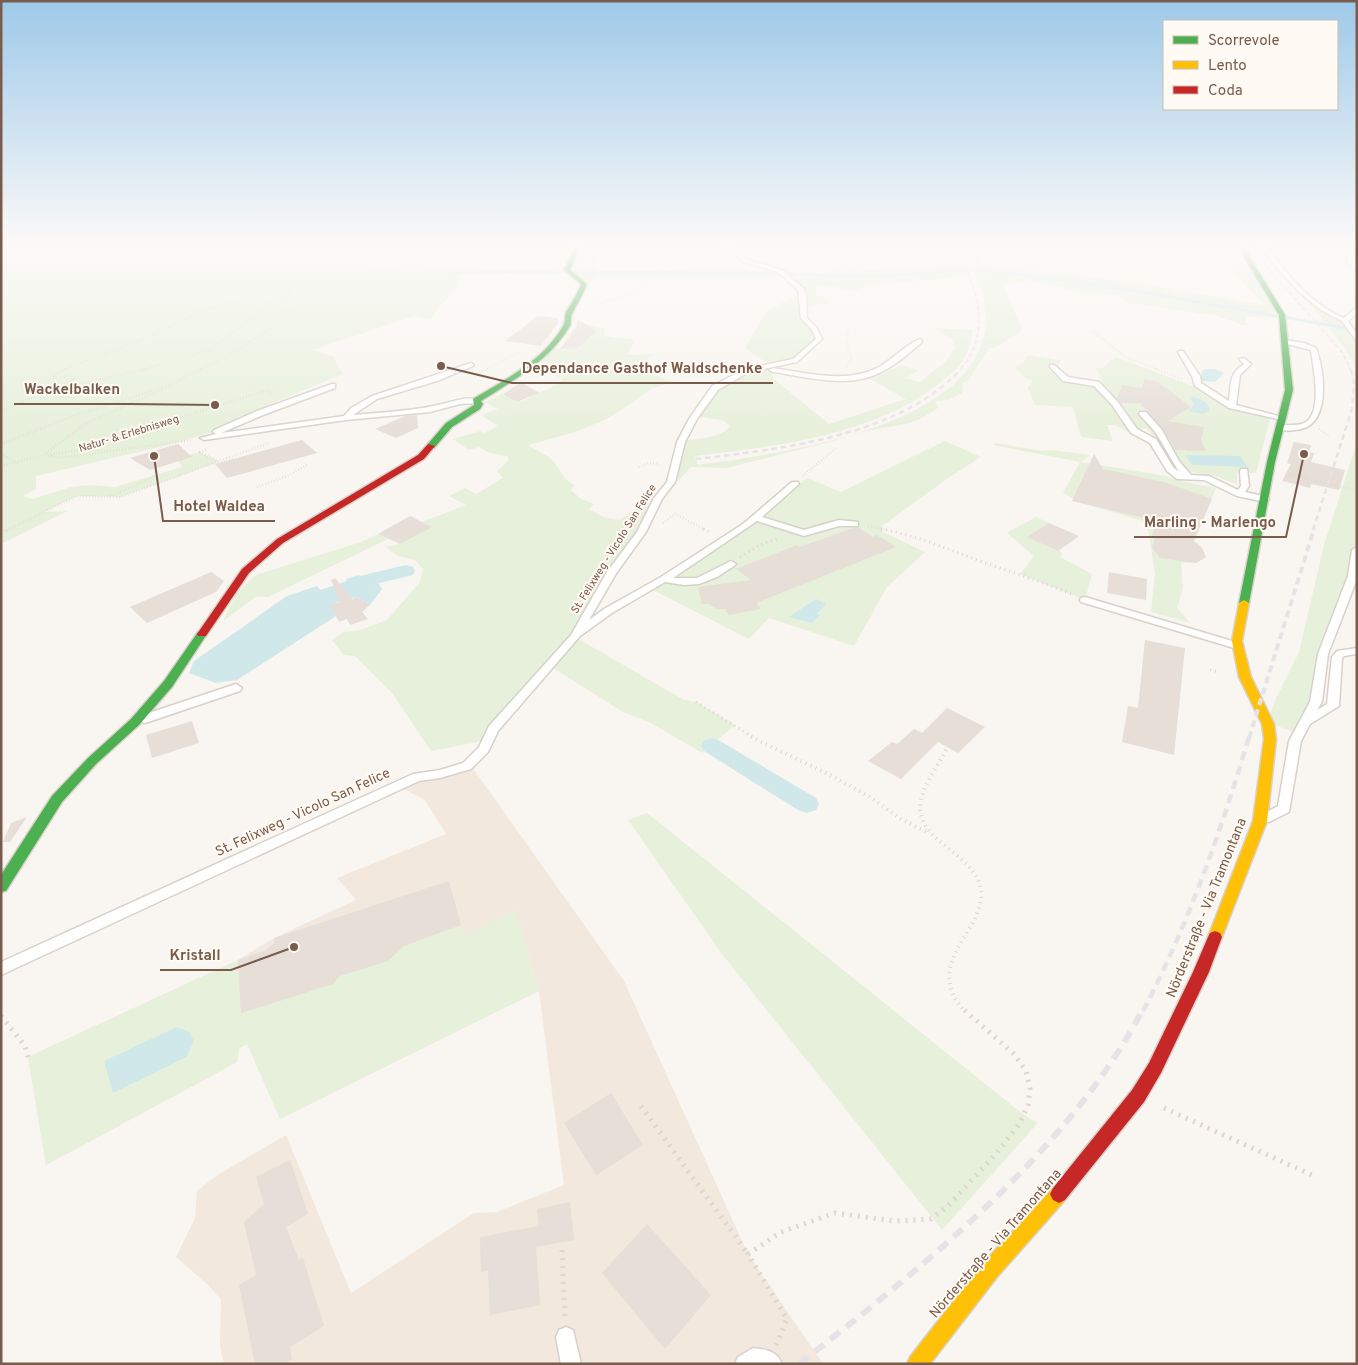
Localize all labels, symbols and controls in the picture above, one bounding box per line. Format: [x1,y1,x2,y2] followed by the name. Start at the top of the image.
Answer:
[1163,20,1338,110] legend
[1208,32,1280,51] text: Scorrevole
[1208,57,1247,76] text: Lento
[1208,82,1243,101] text: Coda
[512,353,773,383] callout: Dependance Gasthof Waldschenke
[522,360,762,379] text: Dependance Gasthof Waldschenke
[14,374,131,404] callout: Wackelbalken
[24,381,120,400] text: Wackelbalken
[77,412,181,456] street label: Natur- & Erlebnisweg
[568,482,660,616] street label: St. Felixweg - Vicolo San Felice
[163,491,275,521] callout: Hotel Waldea
[173,498,265,517] text: Hotel Waldea
[1134,507,1286,537] callout: Marling - Marlengo
[1144,514,1276,533] text: Marling - Marlengo
[213,765,393,861] street label: St. Felixweg - Vicolo San Felice
[1163,816,1251,1000] street label: Nörderstraße - Via Tramontana
[160,940,231,970] callout: Kristall
[169,947,221,966] text: Kristall
[927,1166,1065,1322] street label: Nörderstraße - Via Tramontana

